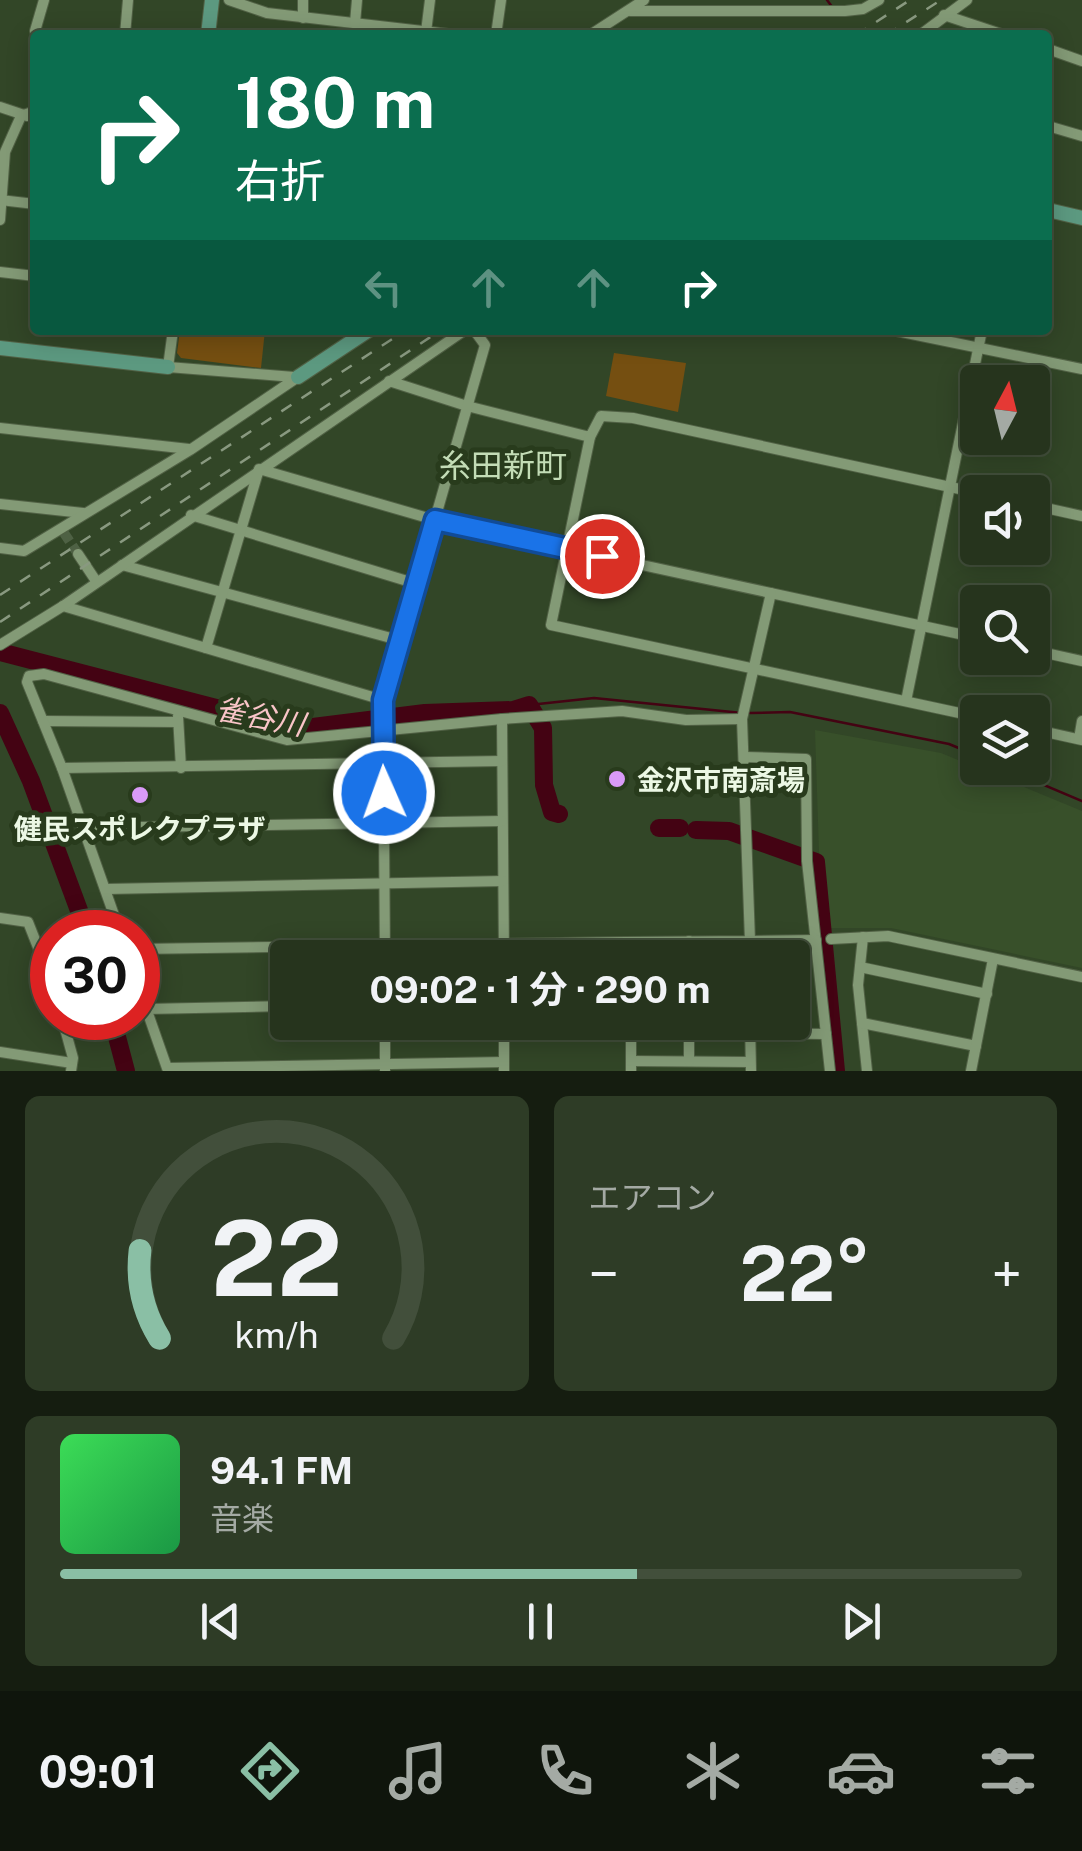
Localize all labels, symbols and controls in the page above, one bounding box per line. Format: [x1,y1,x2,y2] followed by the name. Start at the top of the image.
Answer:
[235,61,435,144] text: 180 m
[70,70,200,200] icon: right
[235,154,325,207] text: 右折
[356,260,411,315] icon: left
[461,260,516,315] icon: ahead
[566,260,621,315] icon: ahead
[671,260,726,315] icon: right
[960,365,1050,455] north arrow
[960,365,1050,785] map controls
[439,447,567,484] district label: 糸田新町
[960,475,1050,565] button: sound
[560,514,645,599] pin
[575,529,630,584] icon: arrive
[960,585,1050,675] button: search
[212,690,311,743] water label: 雀谷川
[960,695,1050,785] button: layers
[332,741,436,845] position arrow
[637,763,805,796] place label: 金沢市南斎場
[606,768,628,790] marker: 金沢市南斎場
[129,784,151,806] marker: 健民スポレクプラザ
[14,812,266,845] place label: 健民スポレクプラザ
[30,910,160,1040] speed limit sign: 30
[370,967,710,1012] text: 09:02 · 1 分 · 290 m
[589,1179,717,1216] text: エアコン
[211,1197,343,1319] text: 22
[740,1230,871,1318] text: 22°
[589,1242,619,1306] text: −
[992,1242,1022,1306] text: +
[235,1314,319,1356] text: km/h
[210,1448,353,1493] text: 94.1 FM
[210,1500,274,1537] text: 音楽
[193,1594,248,1649] icon: previous
[513,1594,568,1649] icon: pause
[834,1594,889,1649] icon: next
[235,1736,305,1806] icon: directions
[383,1736,453,1806] icon: music
[530,1736,600,1806] icon: phone
[678,1736,748,1806] icon: climate
[826,1736,896,1806] icon: car
[973,1736,1043,1806] icon: filters
[39,1745,158,1798] text: 09:01

